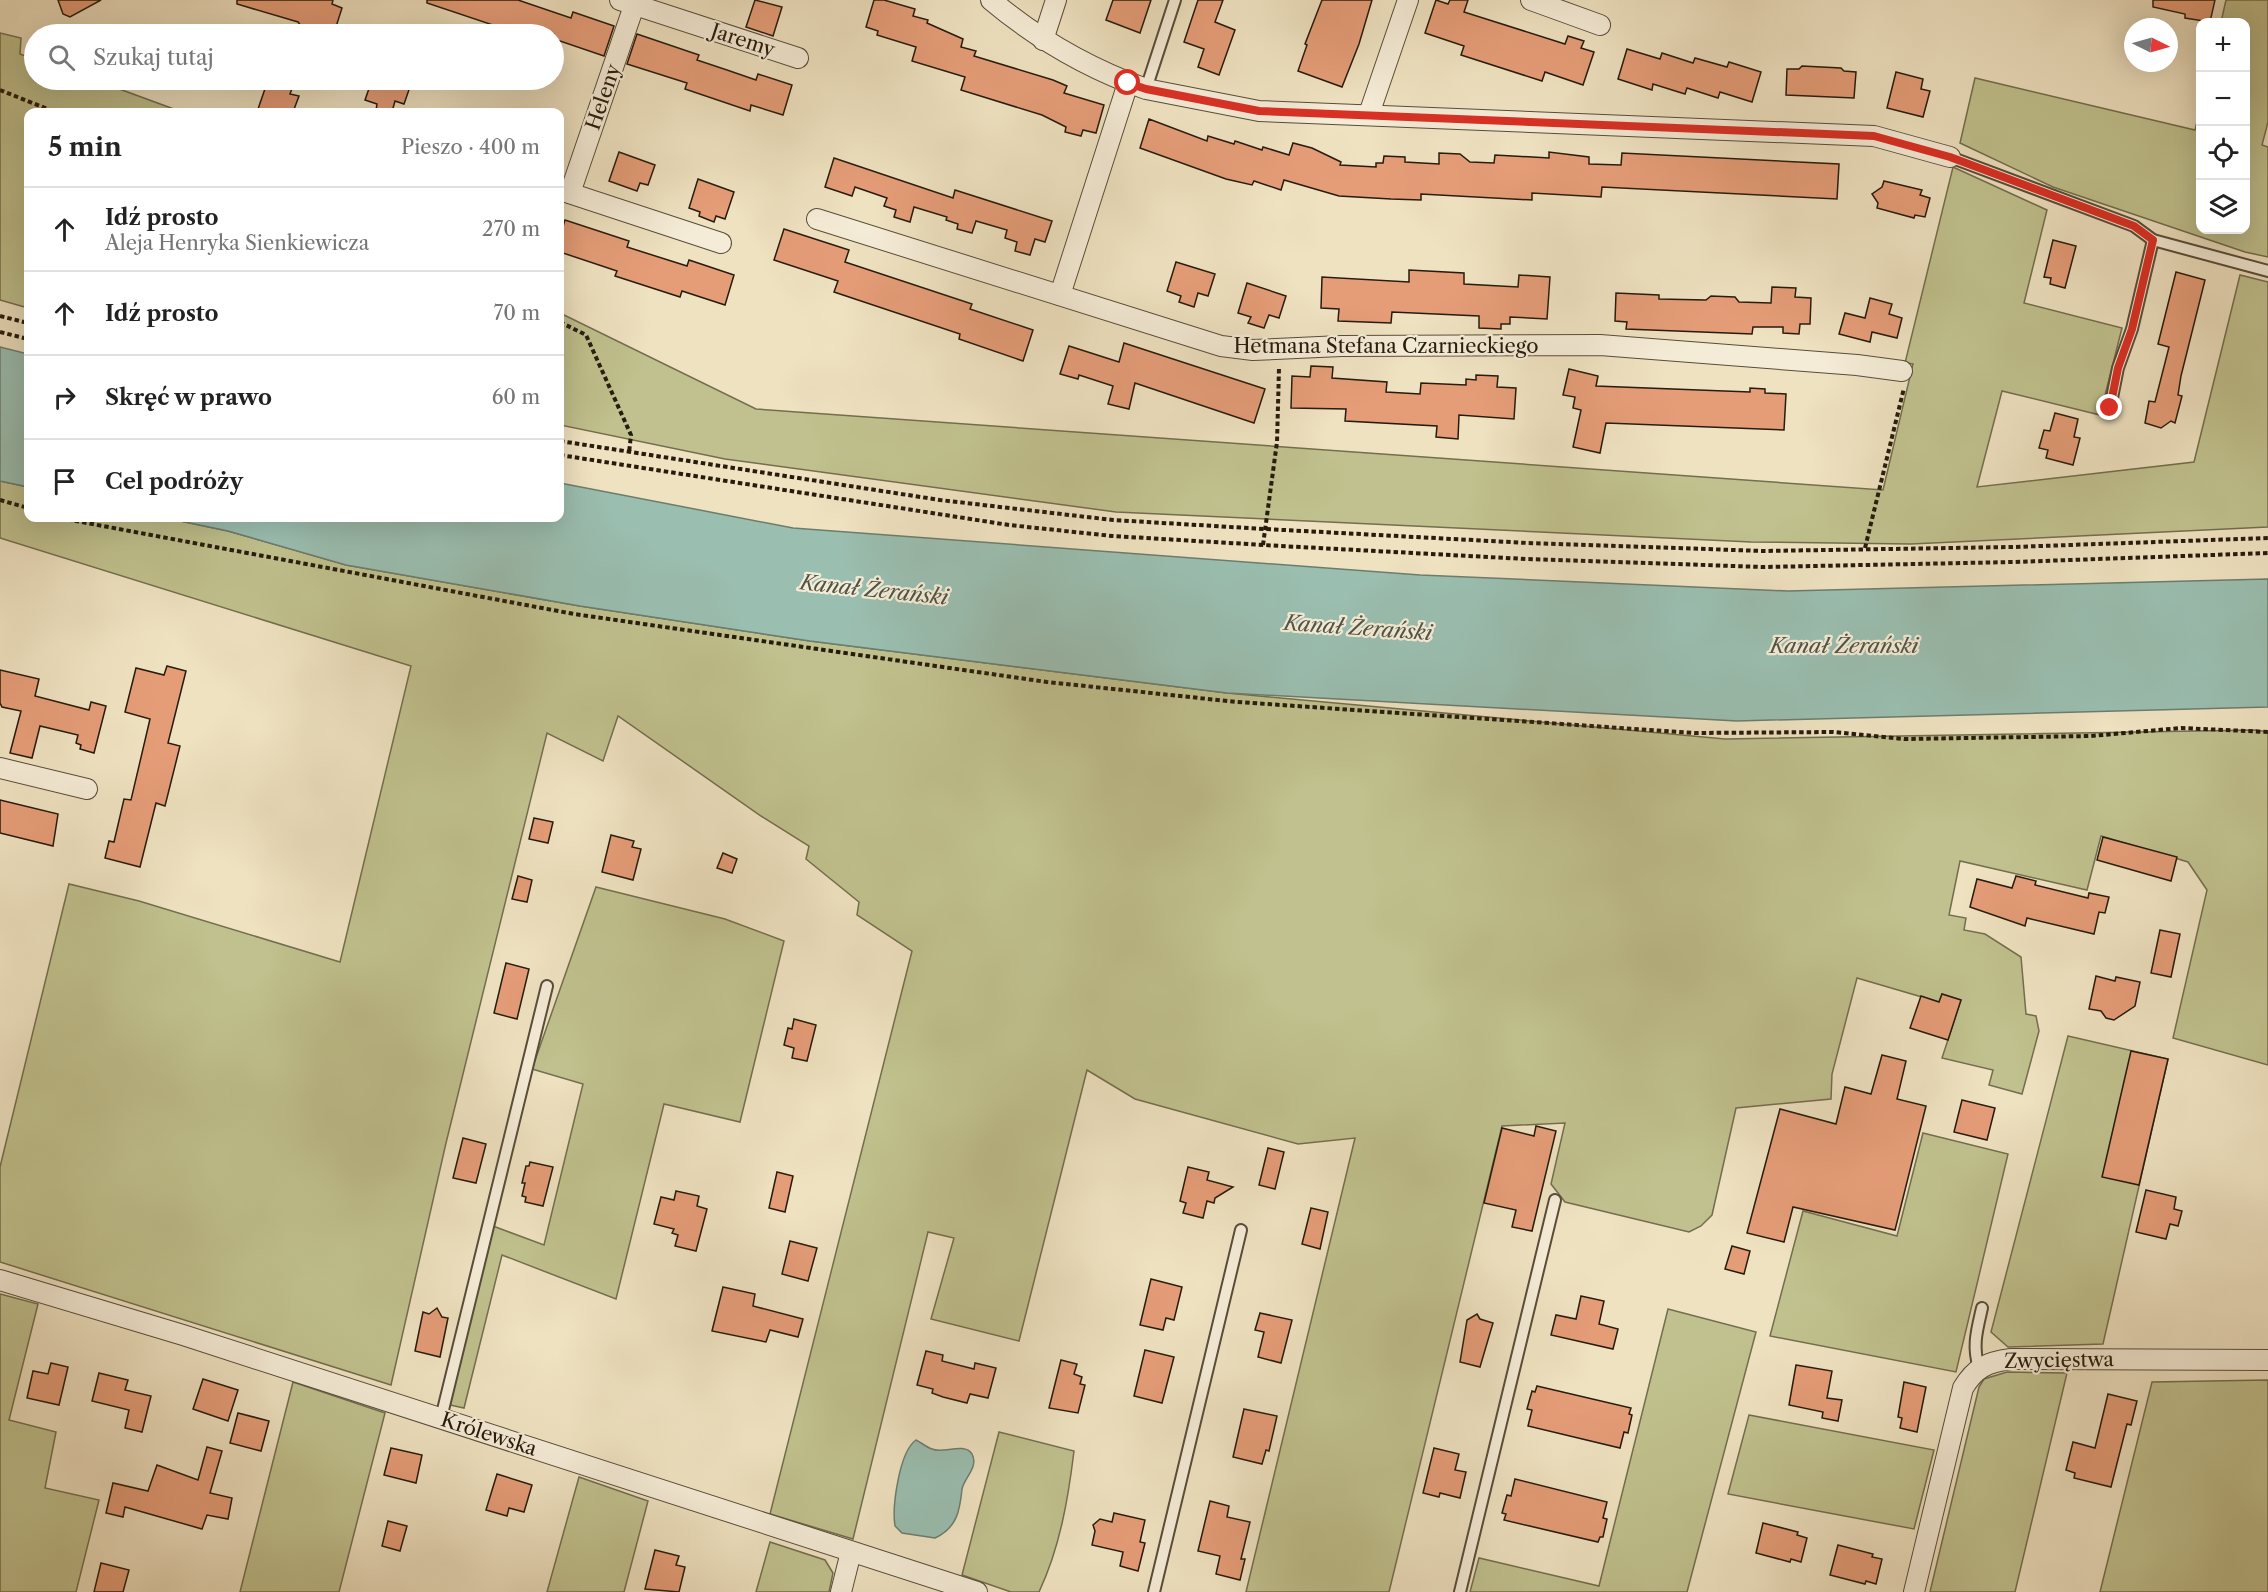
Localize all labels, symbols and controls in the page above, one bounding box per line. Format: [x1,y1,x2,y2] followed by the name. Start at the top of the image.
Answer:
[705,17,779,62] street label: Jaremy
[2124,18,2178,72] north arrow
[2196,18,2250,234] map controls
[2196,18,2250,72] button: +
[24,24,564,90] search box
[45,41,78,74] icon: search
[93,44,214,71] text: Szukaj tutaj
[581,60,626,133] street label: Heleny
[1114,69,1140,95] route start
[2196,72,2250,126] button: −
[2196,126,2250,180] button: locate
[48,131,122,163] text: 5 min
[401,135,540,159] text: Pieszo · 400 m
[2196,180,2250,234] button: layers
[105,204,219,231] text: Idź prosto
[48,213,81,246] icon: ahead
[482,217,540,241] text: 270 m
[105,231,369,255] text: Aleja Henryka Sienkiewicza
[48,297,81,330] icon: ahead
[105,300,219,327] text: Idź prosto
[494,301,540,325] text: 70 m
[1234,334,1538,358] street label: Hetmana Stefana Czarnieckiego
[48,381,81,414] icon: right
[105,384,272,411] text: Skręć w prawo
[492,385,540,409] text: 60 m
[2096,394,2122,420] route end
[48,465,81,498] icon: arrive
[105,468,243,495] text: Cel podróży
[797,569,951,610] water label: Kanał Żerański
[1281,610,1434,645] water label: Kanał Żerański
[1768,633,1920,658] water label: Kanał Żerański
[2004,1347,2115,1373] street label: Zwycięstwa
[438,1407,540,1461] street label: Królewska

